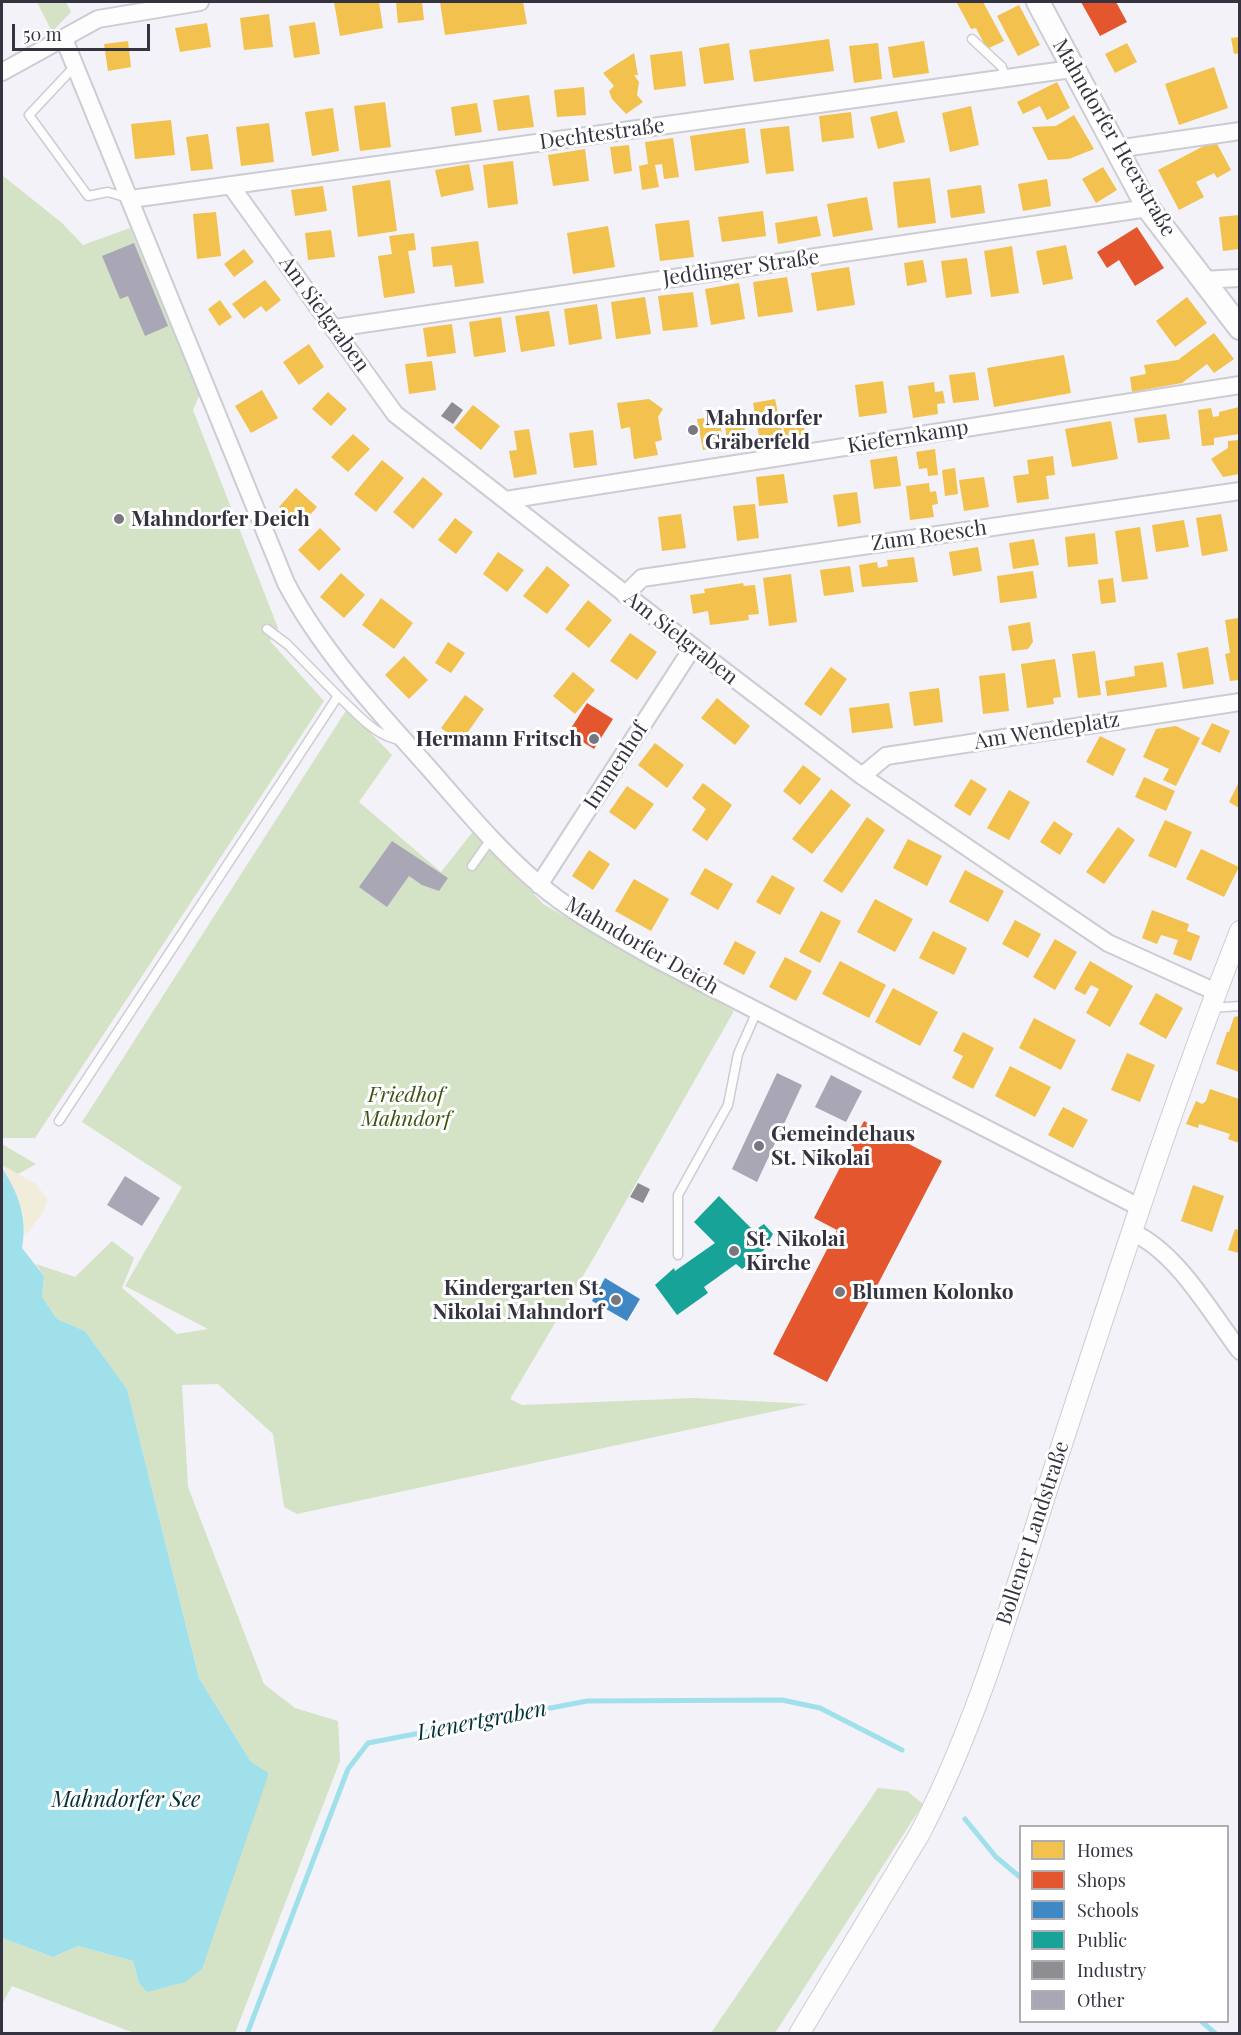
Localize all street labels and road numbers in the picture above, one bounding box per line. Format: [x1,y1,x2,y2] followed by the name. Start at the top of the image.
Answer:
[1047,35,1181,241] street label: Mahndorfer Heerstraße
[538,113,666,155] street label: Dechtestraße
[661,245,821,291] street label: Jeddinger Straße
[274,251,374,377] street label: Am Sielgraben
[846,415,970,459] street label: Kiefernkamp
[870,515,988,557] street label: Zum Roesch
[619,586,743,690] street label: Am Sielgraben
[973,707,1121,755] street label: Am Wendeplatz
[579,718,653,814] street label: Immenhof
[561,892,723,1000] street label: Mahndorfer Deich
[991,1438,1075,1628] street label: Bollener Landstraße

